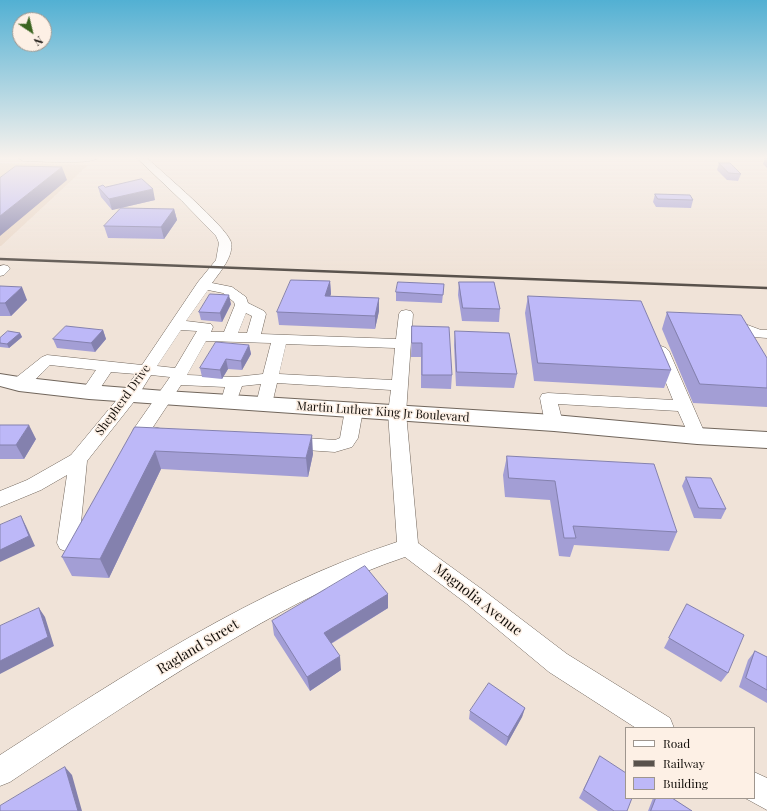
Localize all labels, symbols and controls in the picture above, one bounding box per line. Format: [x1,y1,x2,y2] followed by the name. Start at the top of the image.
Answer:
[12,12,52,52] north arrow
[31,33,46,50] text: N
[92,362,154,438] street label: Shepherd Drive
[296,399,470,425] street label: Martin Luther King Jr Boulevard
[431,560,525,640] street label: Magnolia Avenue
[154,616,242,678] street label: Ragland Street
[625,727,755,799] legend
[663,735,690,751] text: Road
[663,755,705,771] text: Railway
[663,775,708,791] text: Building

